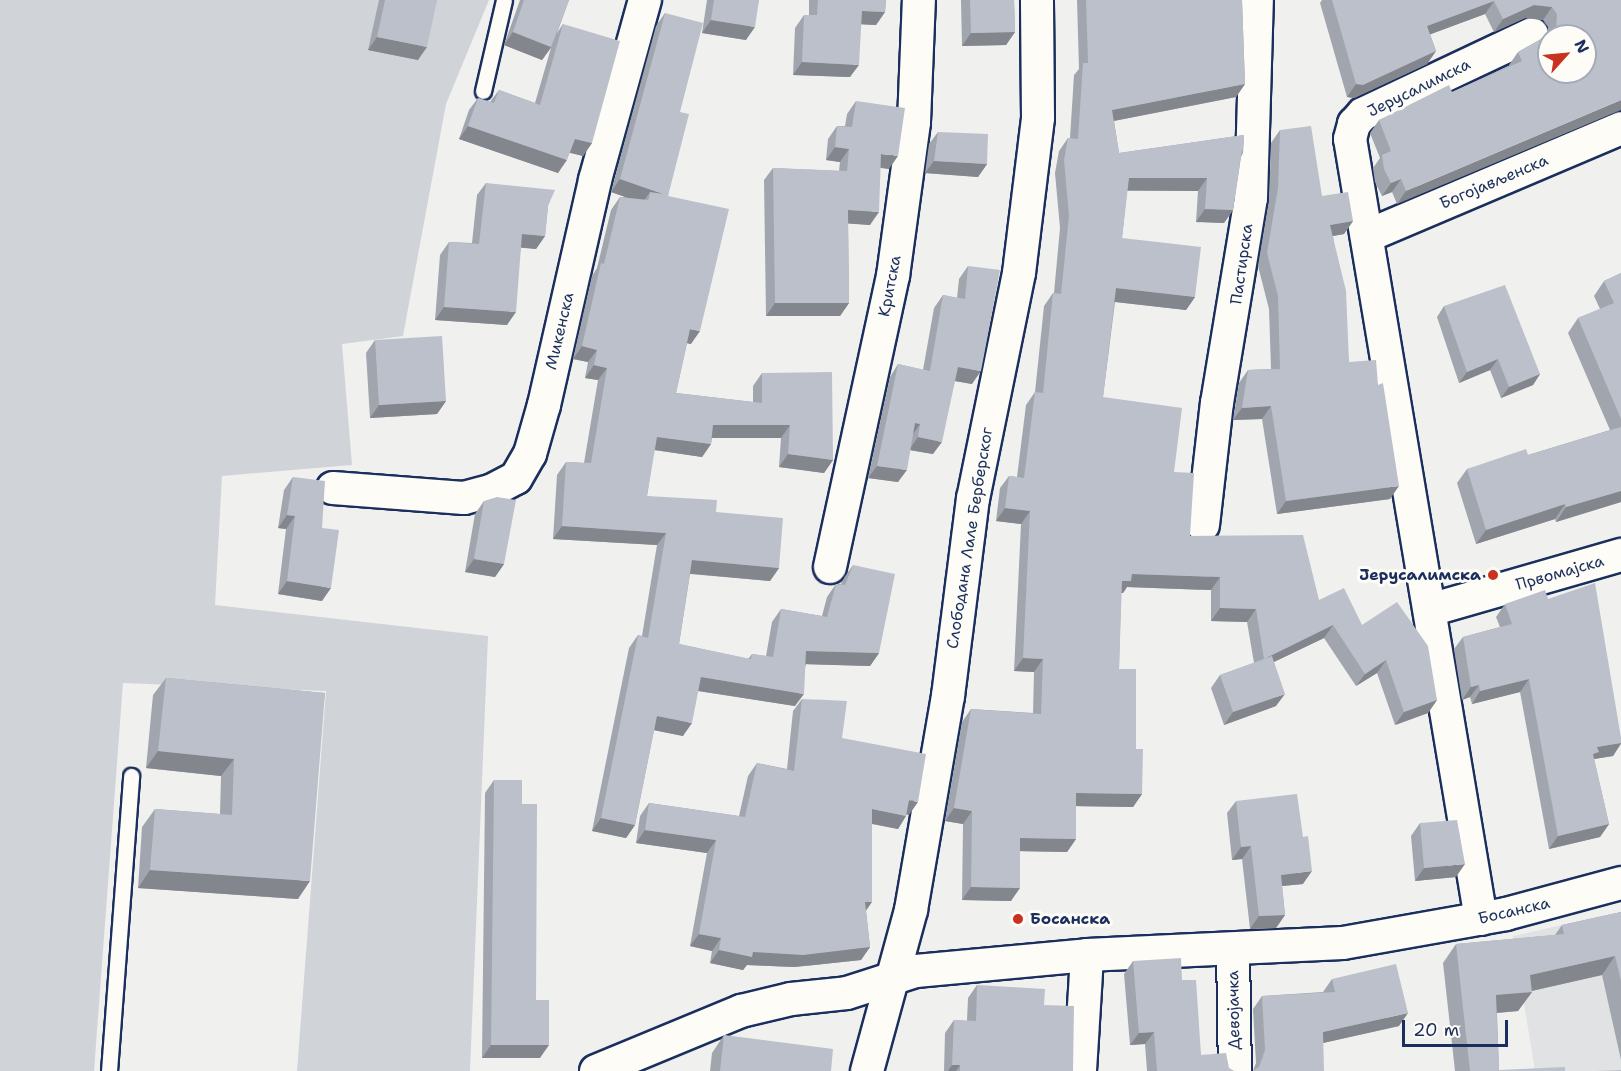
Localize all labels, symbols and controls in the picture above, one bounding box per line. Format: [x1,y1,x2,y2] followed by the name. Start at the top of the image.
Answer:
[1537,24,1597,84] north arrow
[1569,36,1594,57] text: N
[1364,55,1474,121] street label: Јерусалимска
[1437,151,1551,213] street label: Богојављенска
[1227,222,1257,306] street label: Пастирска
[875,254,905,318] street label: Критска
[542,291,578,371] street label: Микенска
[943,426,997,650] street label: Слободана Лале Берберског
[1514,551,1606,595] street label: Првомајска
[1359,565,1481,585] place label: Јерусалимска
[1486,568,1500,582] marker: Јерусалимска
[1476,893,1552,929] street label: Босанска
[1030,909,1110,929] place label: Босанска
[1011,912,1025,926] marker: Босанска
[1224,970,1244,1050] street label: Девојачка
[1405,1008,1512,1046] scale bar
[1413,1018,1459,1042] text: 20 m

